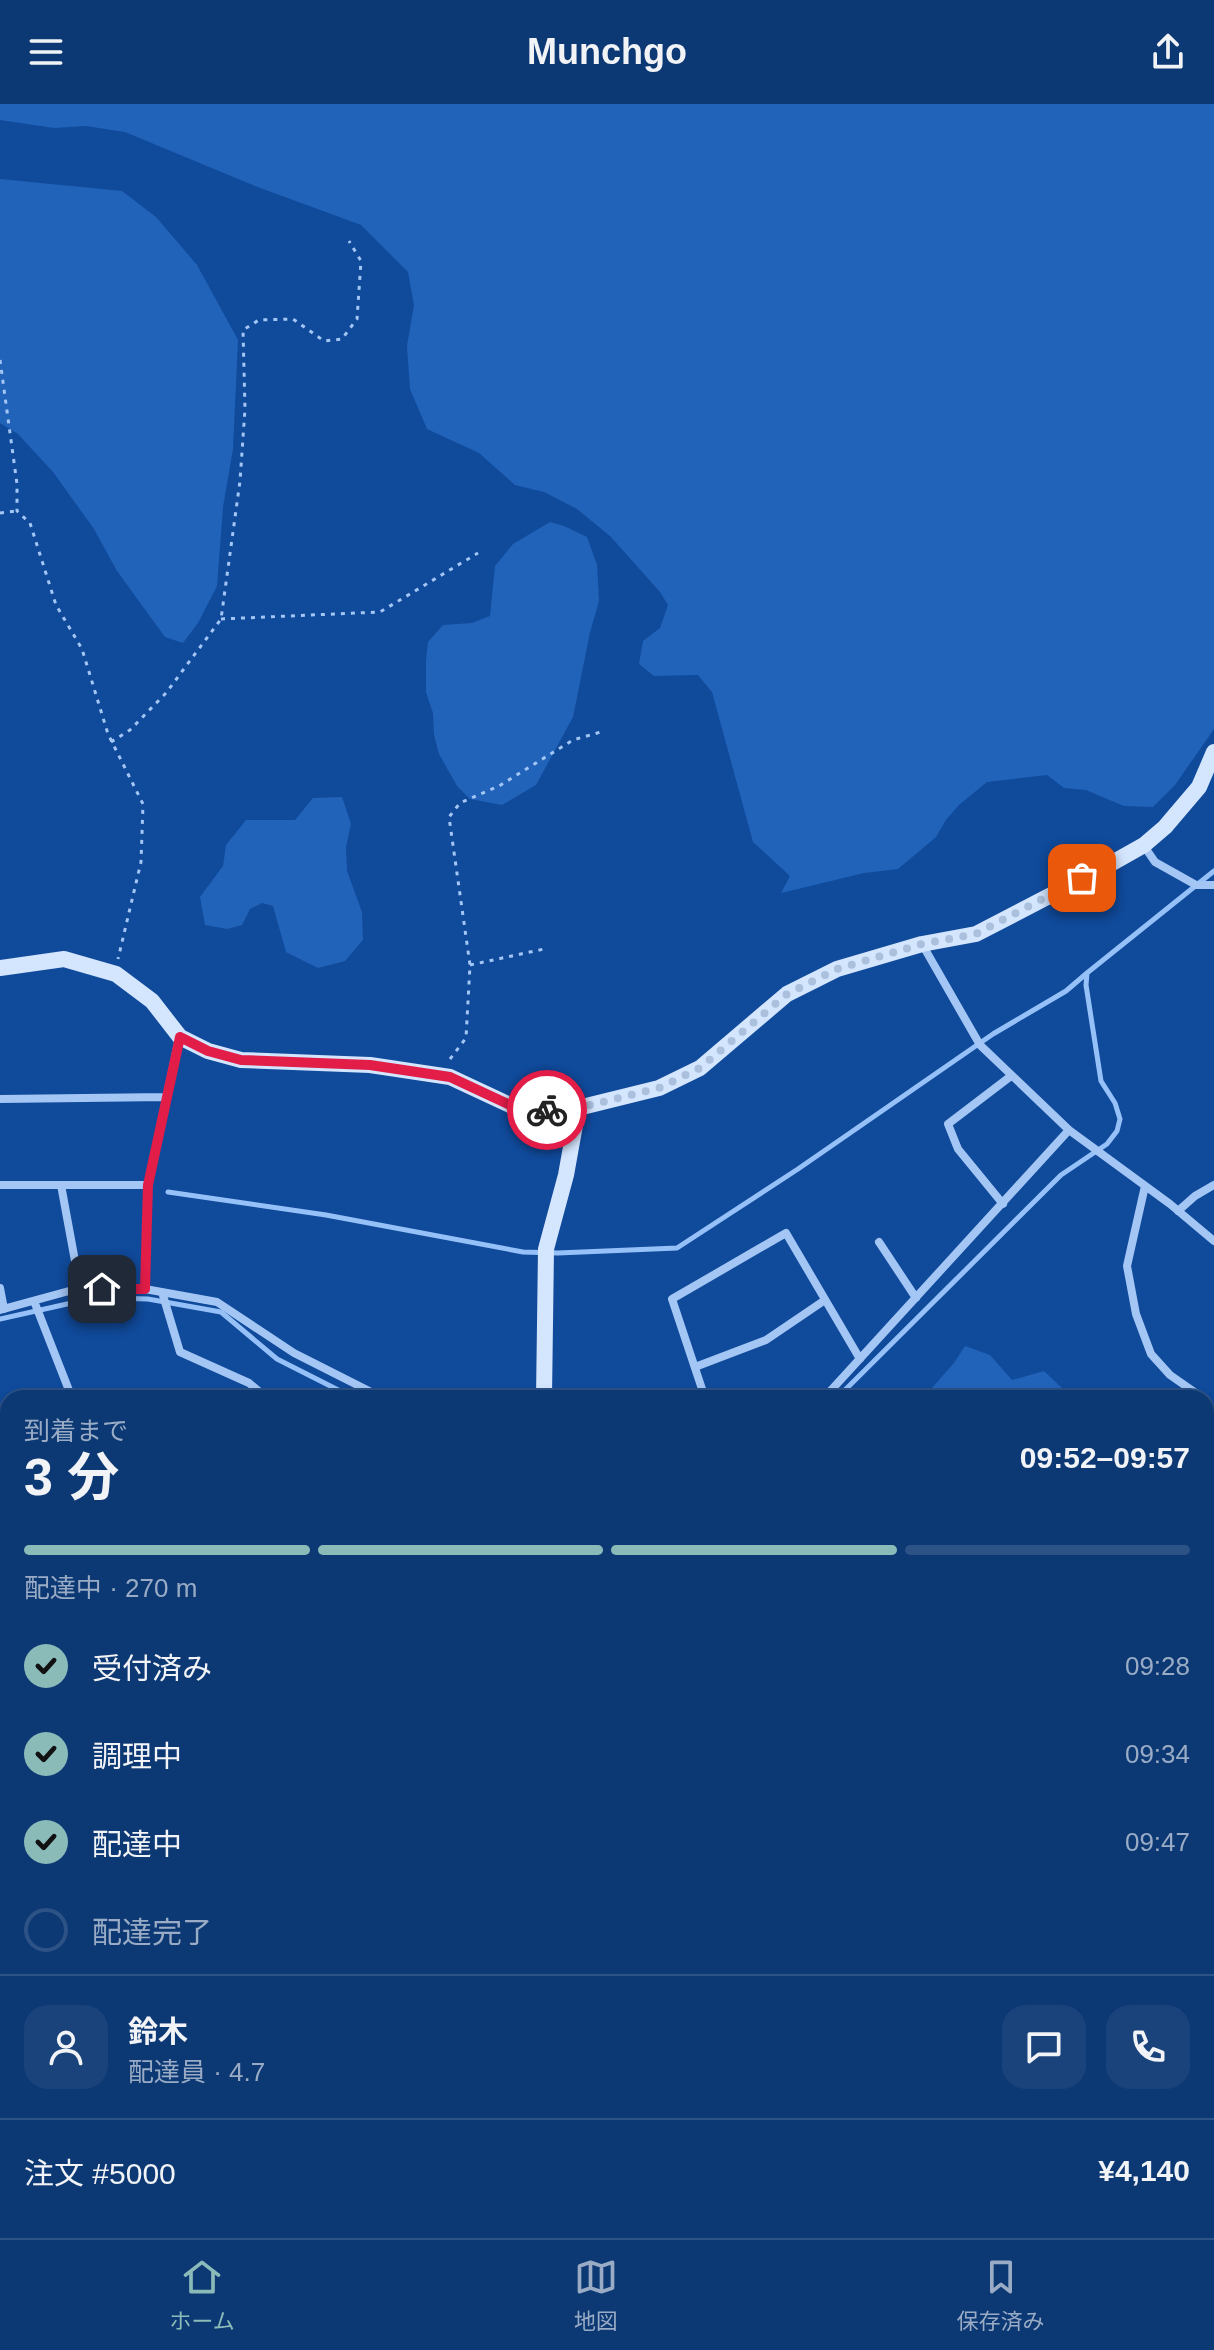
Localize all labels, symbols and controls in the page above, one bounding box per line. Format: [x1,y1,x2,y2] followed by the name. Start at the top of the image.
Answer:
[24,30,68,74] icon: menu
[1146,30,1190,74] icon: share
[527,31,687,72] text: Munchgo
[1048,844,1116,912] pin
[1060,856,1104,900] icon: bag
[507,1070,587,1150] courier
[525,1088,569,1132] icon: bike
[68,1255,136,1323] pin
[80,1267,124,1311] icon: home
[24,1416,128,1446] text: 到着まで
[1020,1441,1190,1474] text: 09:52–09:57
[24,1448,119,1506] text: 3 分
[24,1573,197,1603] text: 配達中 · 270 m
[24,1644,68,1688] icon: check
[1125,1651,1190,1681] text: 09:28
[92,1652,212,1685] text: 受付済み
[24,1732,68,1776] icon: check
[1125,1739,1190,1769] text: 09:34
[92,1740,182,1773] text: 調理中
[24,1820,68,1864] icon: check
[1125,1827,1190,1857] text: 09:47
[92,1828,182,1861] text: 配達中
[92,1916,212,1949] text: 配達完了
[24,2005,108,2089] button: person
[1002,2005,1086,2089] button: chat
[1106,2005,1190,2089] button: phone
[128,2015,188,2048] text: 鈴木
[128,2057,265,2087] text: 配達員 · 4.7
[1098,2154,1190,2187] text: ¥4,140
[24,2157,176,2190] text: 注文 #5000
[169,2255,235,2335] tab: ホーム
[574,2255,618,2335] tab: 地図
[957,2255,1045,2335] tab: 保存済み

